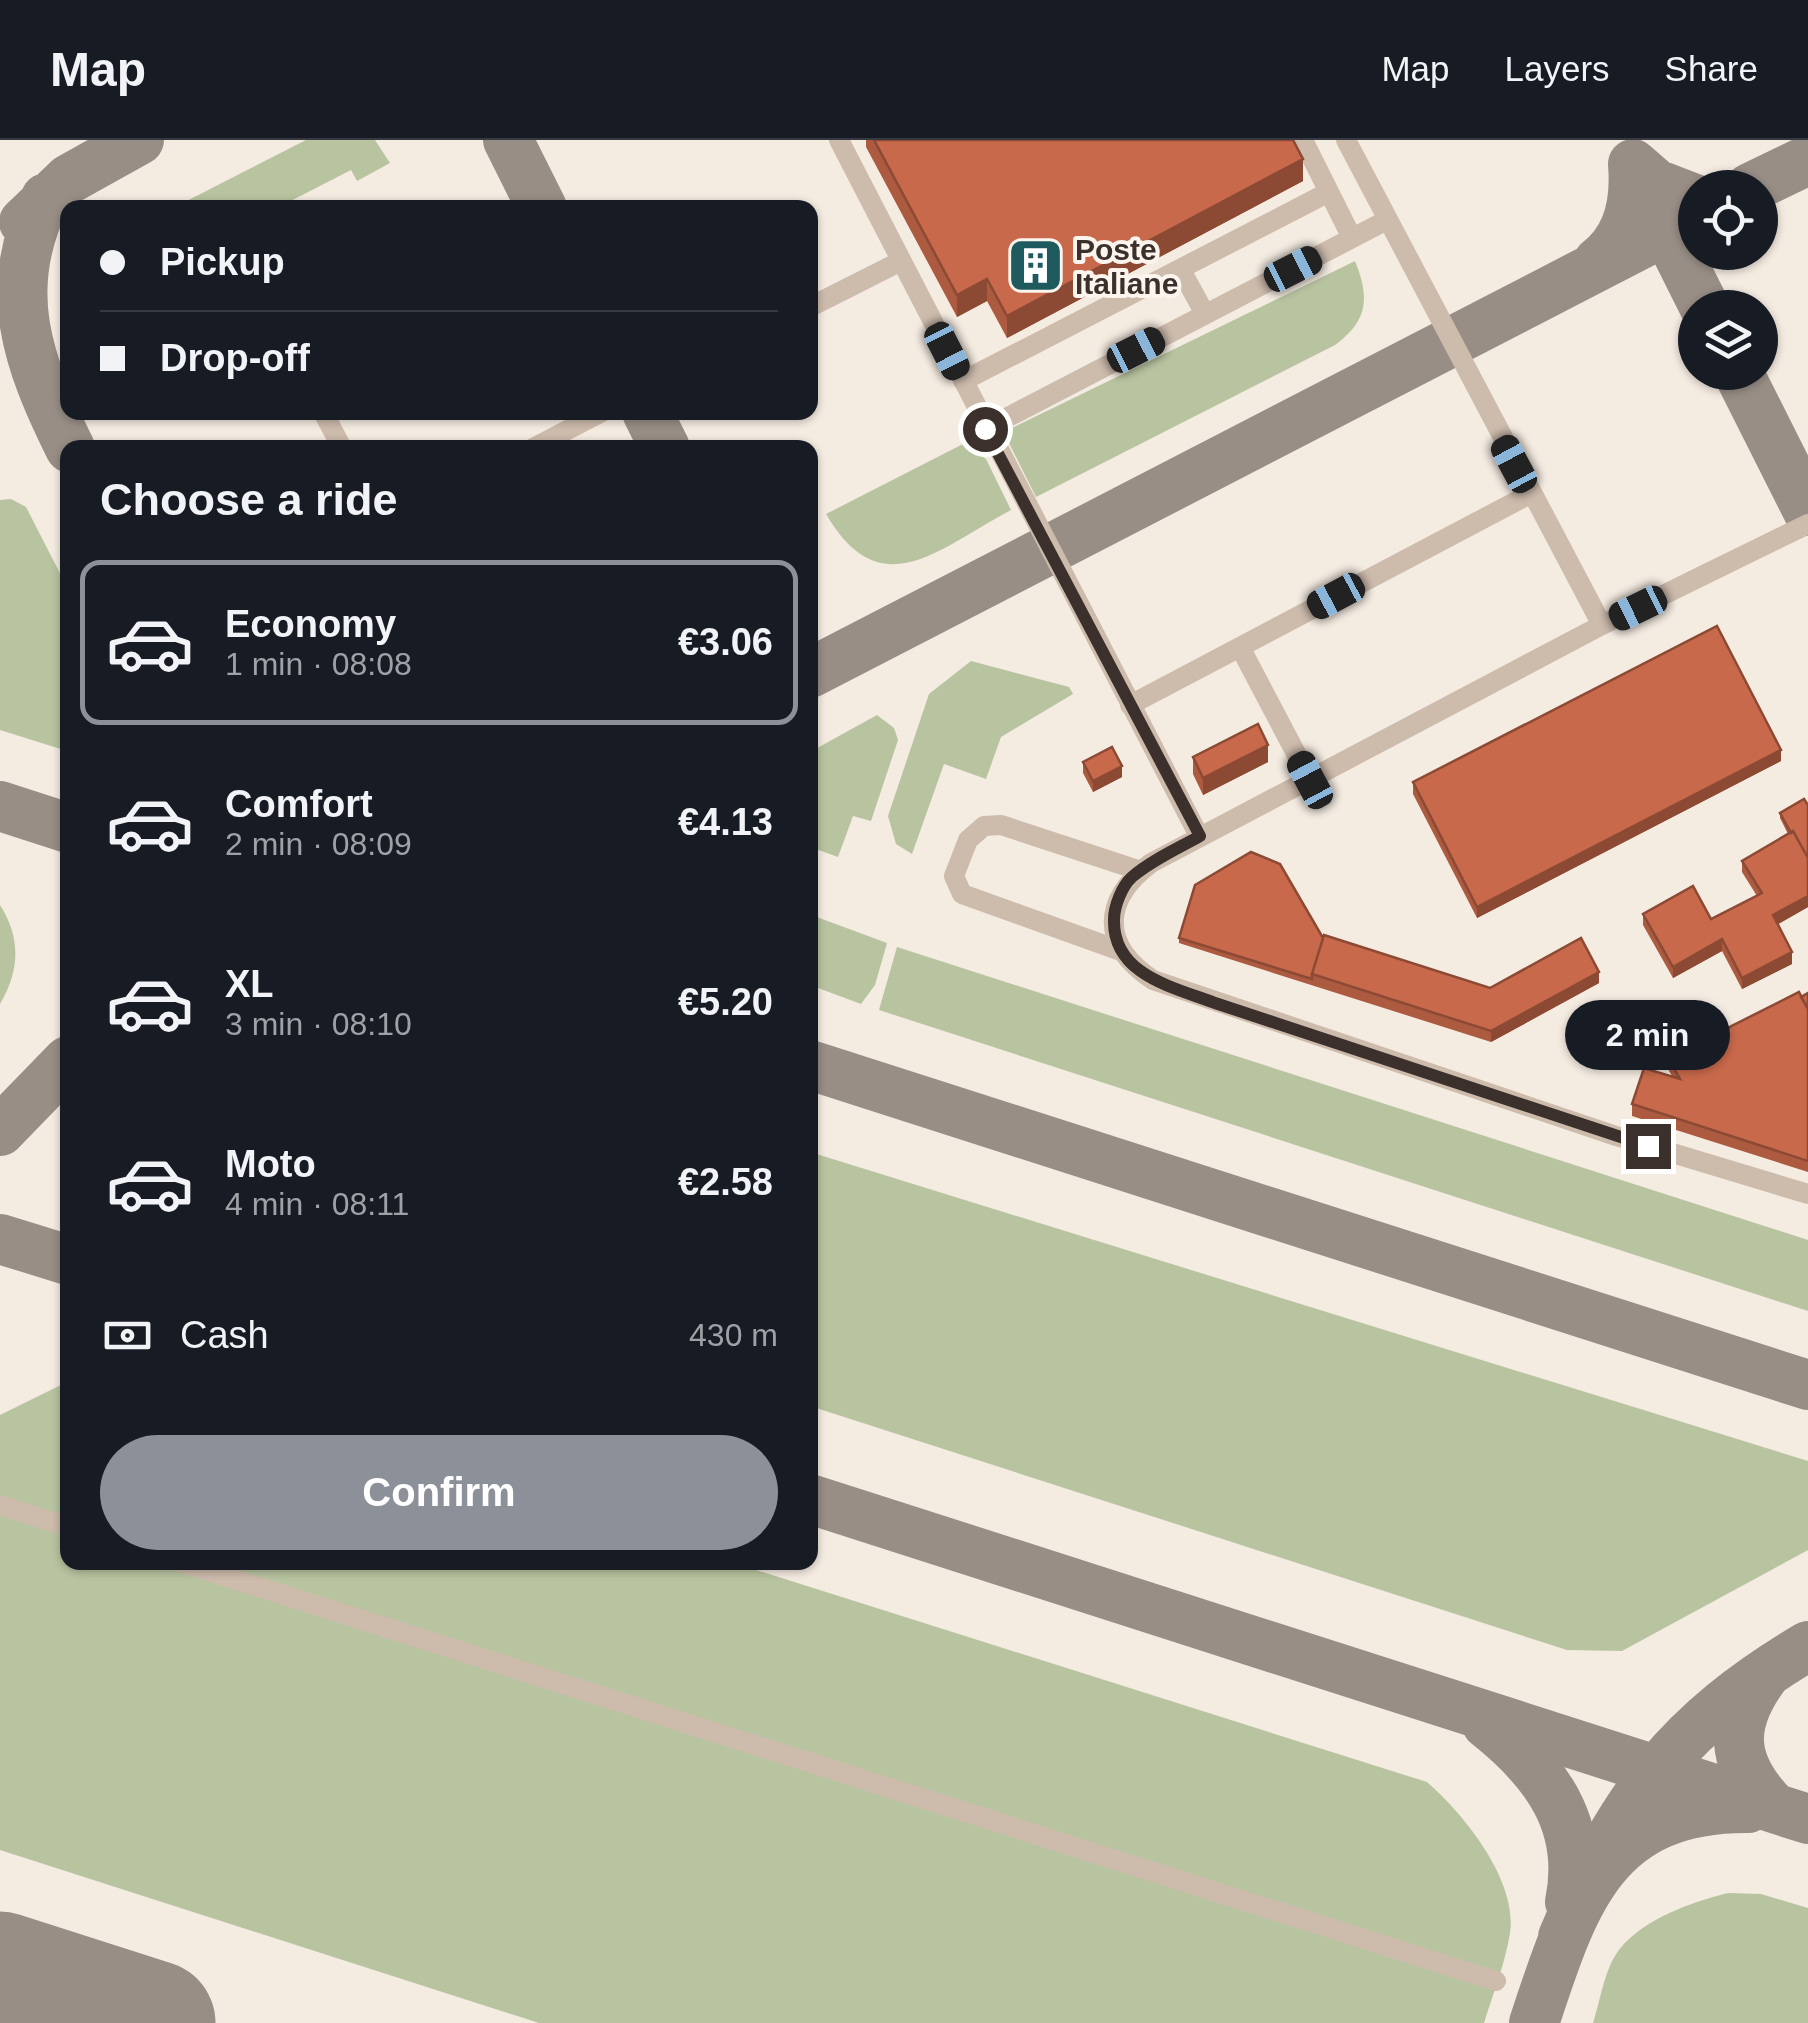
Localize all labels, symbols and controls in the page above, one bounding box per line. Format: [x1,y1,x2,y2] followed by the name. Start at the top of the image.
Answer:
[50,43,146,96] text: Map
[1381,49,1450,88] text: Map
[1505,49,1610,88] text: Layers
[1665,49,1758,88] text: Share
[1678,170,1778,390] map controls
[1678,170,1778,270] button: locate
[1075,233,1178,300] place label: Poste Italiane
[1006,236,1066,296] building icon: Poste Italiane
[160,241,285,283] text: Pickup
[1259,242,1327,296] car
[1678,290,1778,390] button: layers
[920,317,974,385] car
[1102,323,1170,377] car
[160,337,310,379] text: Drop-off
[963,407,1008,452] route start
[1487,430,1541,498] car
[100,474,398,525] text: Choose a ride
[1302,569,1370,623] car
[1604,581,1672,635] car
[105,598,195,688] icon: car
[225,603,396,645] text: Economy
[678,621,773,663] text: €3.06
[225,646,412,682] text: 1 min · 08:08
[1283,746,1337,814] car
[105,778,195,868] icon: car
[225,783,373,825] text: Comfort
[678,801,773,843] text: €4.13
[225,826,412,862] text: 2 min · 08:09
[105,958,195,1048] icon: car
[225,963,274,1005] text: XL
[678,981,773,1023] text: €5.20
[1566,1001,1730,1071] callout: 2 min
[225,1006,412,1042] text: 3 min · 08:10
[1606,1017,1689,1053] text: 2 min
[1626,1124,1671,1169] route end
[105,1138,195,1228] icon: car
[225,1143,316,1185] text: Moto
[678,1161,773,1203] text: €2.58
[225,1186,409,1222] text: 4 min · 08:11
[100,1308,155,1363] icon: cash
[180,1314,269,1356] text: Cash
[689,1317,778,1353] text: 430 m
[100,1435,778,1550] button: Confirm

